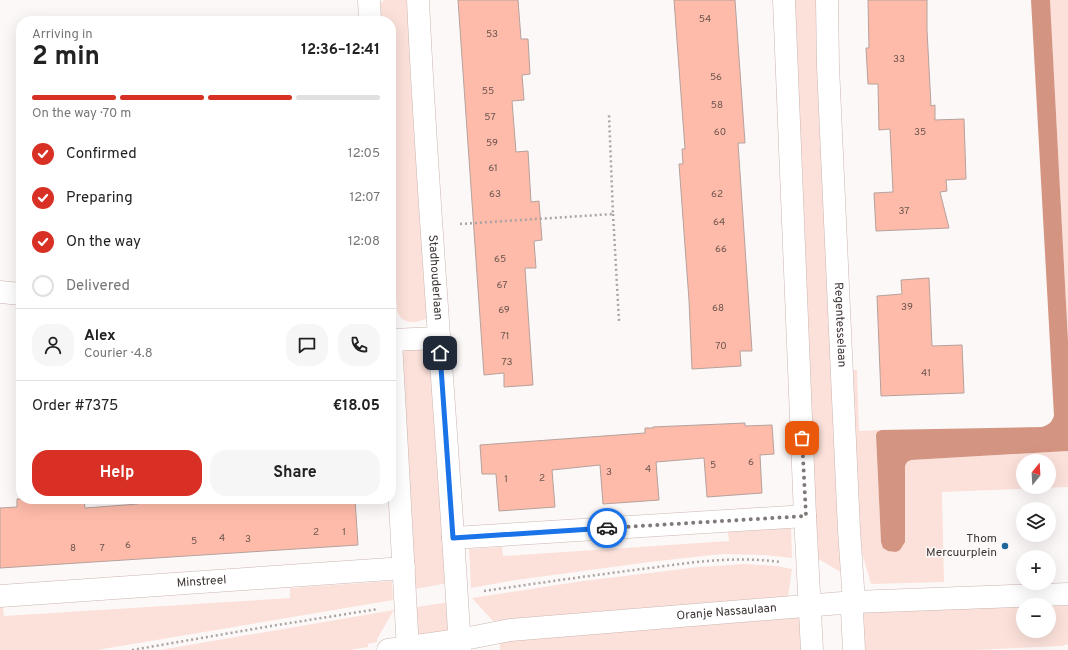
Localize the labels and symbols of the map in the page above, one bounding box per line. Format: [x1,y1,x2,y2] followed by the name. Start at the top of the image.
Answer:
[699,13,711,26] house number: 54
[486,28,498,41] house number: 53
[893,53,905,66] house number: 33
[710,71,722,84] house number: 56
[482,85,494,98] house number: 55
[711,99,723,112] house number: 58
[484,111,496,124] house number: 57
[714,126,726,139] house number: 60
[914,126,926,139] house number: 35
[486,137,498,150] house number: 59
[488,162,498,175] house number: 61
[489,188,501,201] house number: 63
[711,188,723,201] house number: 62
[898,205,910,218] house number: 37
[713,216,725,229] house number: 64
[424,234,446,321] street label: Stadhouderlaan
[715,243,727,256] house number: 66
[494,253,506,266] house number: 65
[497,279,508,292] house number: 67
[830,282,850,368] street label: Regentesselaan
[901,301,913,314] house number: 39
[712,302,724,315] house number: 68
[498,304,510,317] house number: 69
[500,330,510,343] house number: 71
[423,336,457,370] pin
[715,340,727,353] house number: 70
[501,356,513,369] house number: 73
[921,367,931,380] house number: 41
[785,421,819,455] pin
[1016,454,1056,494] north arrow
[748,456,754,469] house number: 6
[710,459,716,472] house number: 5
[645,463,651,476] house number: 4
[606,466,612,479] house number: 3
[539,472,545,485] house number: 2
[504,473,508,486] house number: 1
[587,508,627,548] courier
[313,526,319,539] house number: 2
[342,526,346,539] house number: 1
[926,531,997,561] place label: Thom Mercuurplein
[219,532,225,545] house number: 4
[245,533,251,546] house number: 3
[191,535,197,548] house number: 5
[125,539,131,552] house number: 6
[1000,541,1010,551] marker: Thom Mercuurplein
[70,542,76,555] house number: 8
[99,542,105,555] house number: 7
[176,572,227,592] street label: Minstreel
[676,600,777,624] street label: Oranje Nassaulaan

